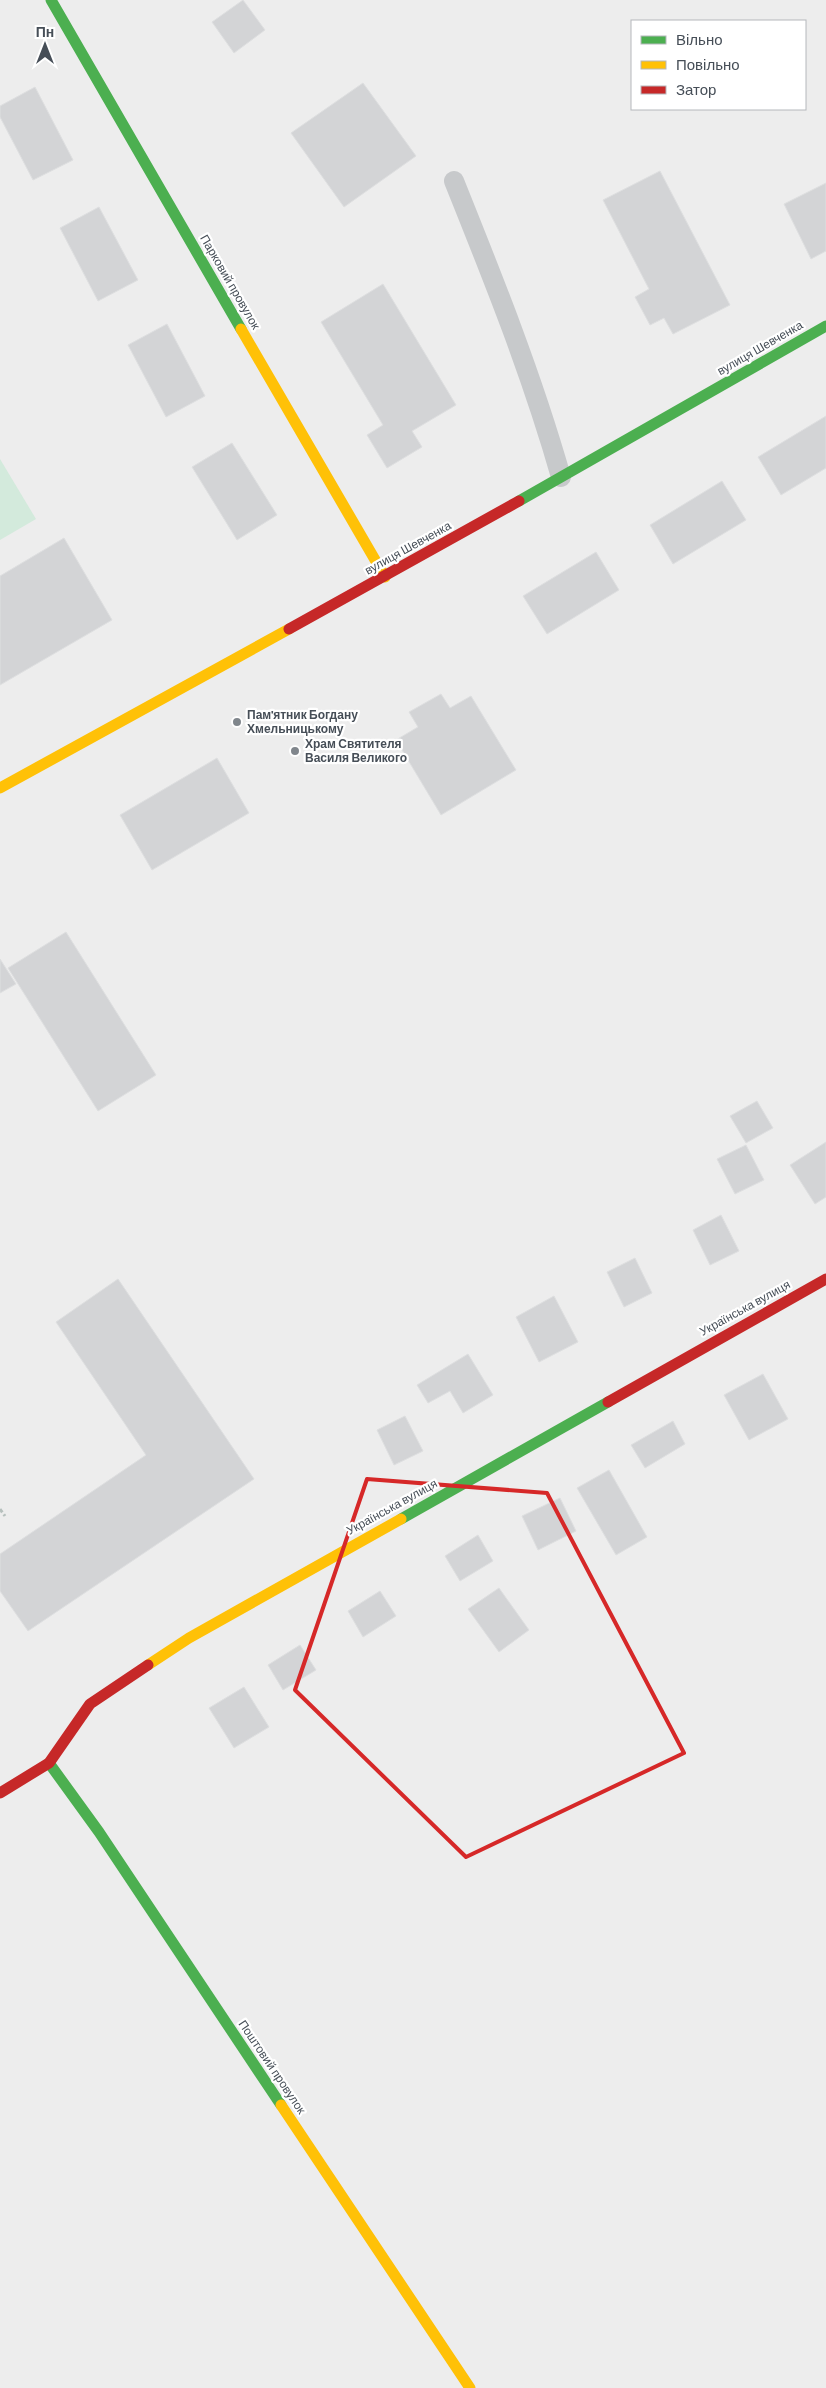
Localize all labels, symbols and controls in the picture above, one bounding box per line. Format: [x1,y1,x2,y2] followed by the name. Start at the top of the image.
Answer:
[20,20,70,70] north arrow
[631,20,806,110] legend
[36,23,54,40] text: Пн
[676,30,723,48] text: Вільно
[676,55,740,73] text: Повільно
[676,80,716,98] text: Затор
[197,232,264,332] street label: Парковий провулок
[714,317,806,378] street label: вулиця Шевченка
[362,517,454,578] street label: вулиця Шевченка
[247,707,358,736] place label: Пам'ятник Богдану Хмельницькому
[231,716,243,728] marker: Пам'ятник Богдану Хмельницькому
[305,736,407,764] place label: Храм Святителя Василя Великого
[289,745,301,757] marker: Храм Святителя Василя Великого
[697,1276,793,1339] street label: Українська вулиця
[344,1475,440,1538] street label: Українська вулиця
[235,2017,310,2117] street label: Поштовий провулок

